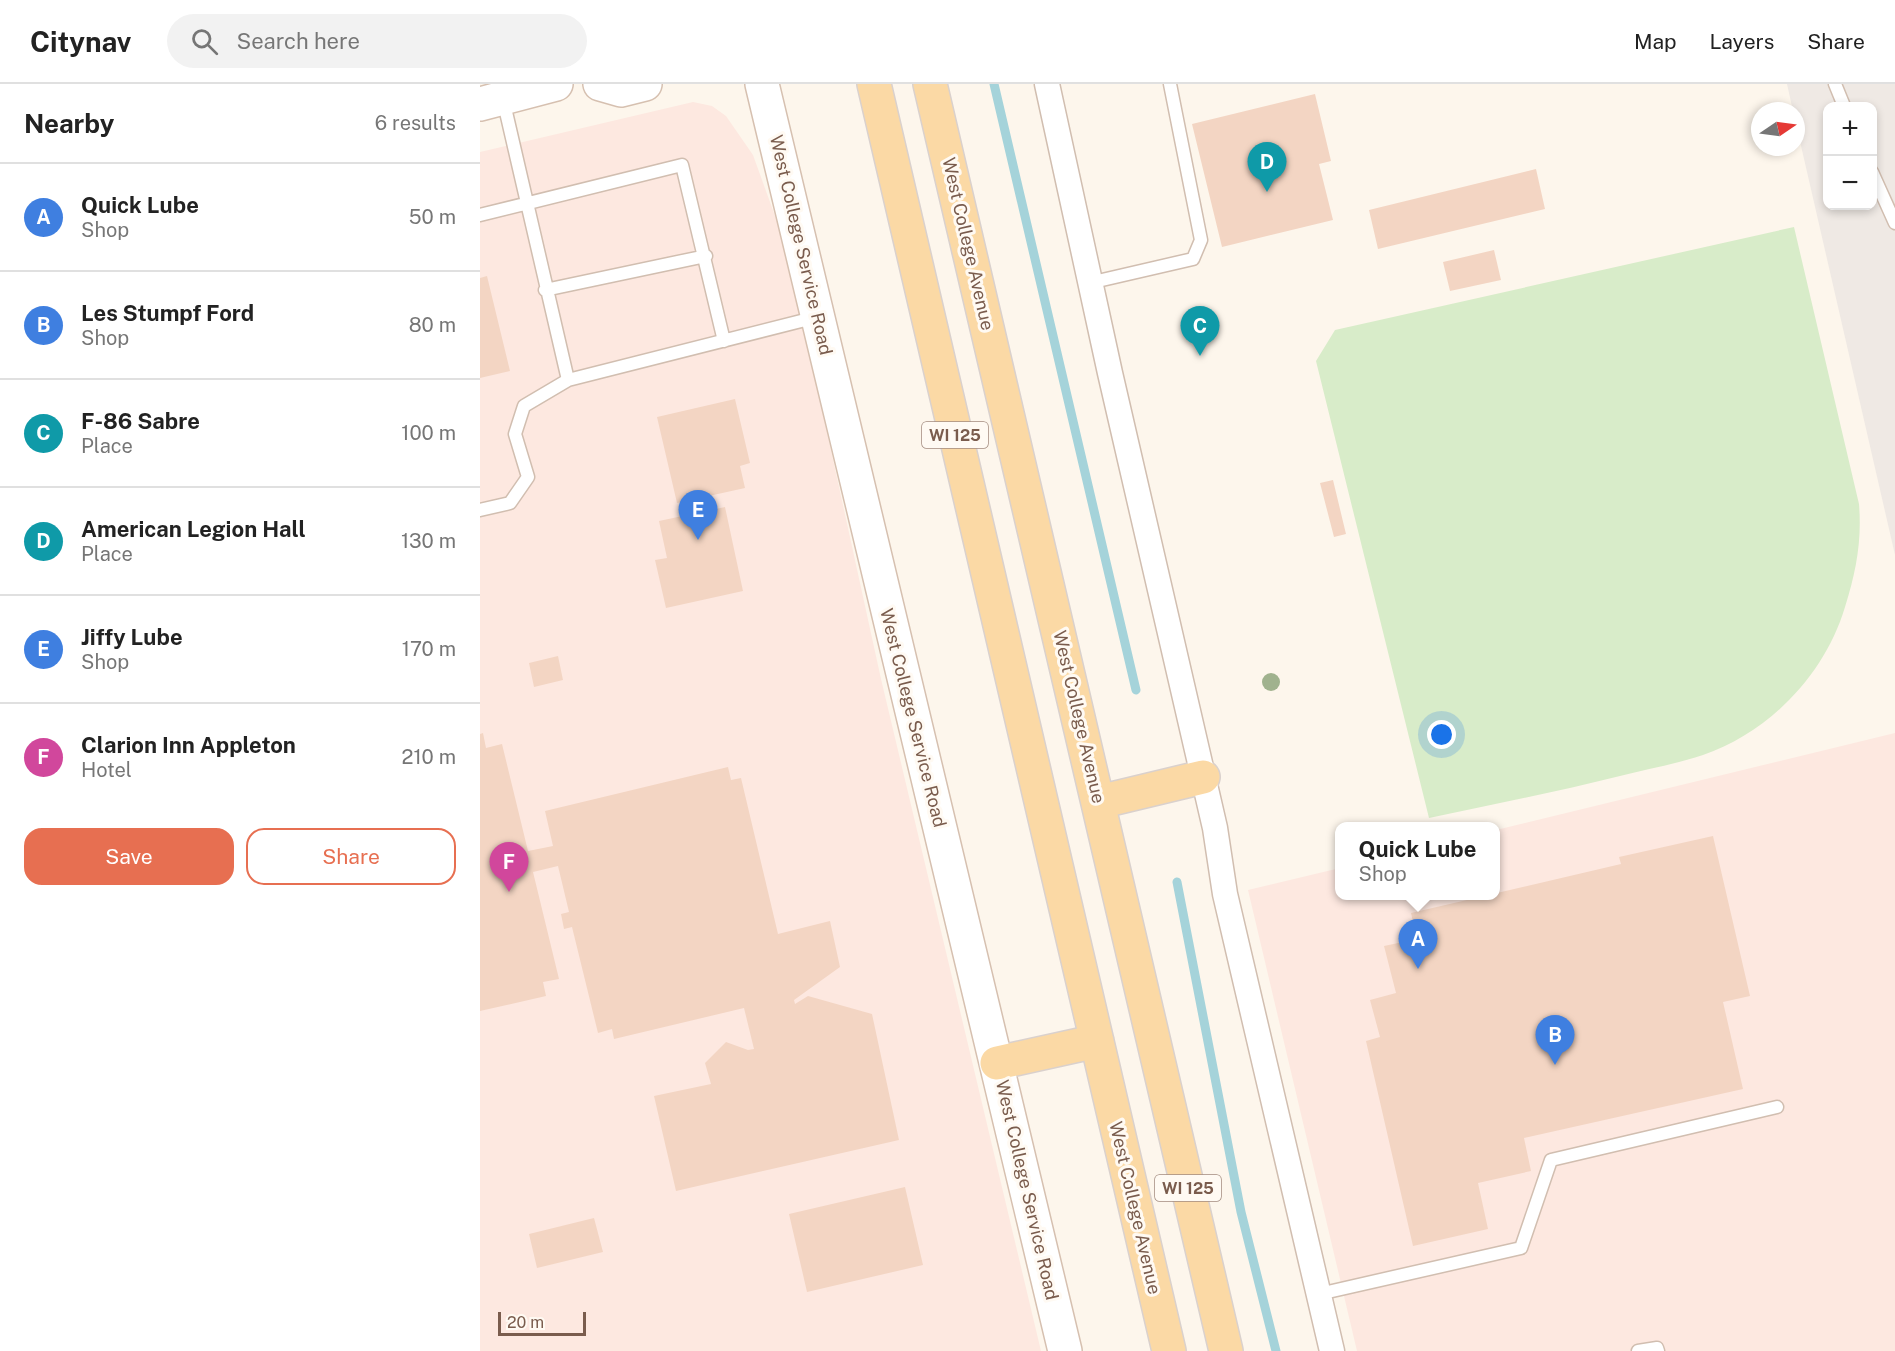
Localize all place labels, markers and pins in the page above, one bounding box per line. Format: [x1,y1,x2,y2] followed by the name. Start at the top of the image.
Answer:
[1248,142,1286,192] pin: D
[1180,306,1220,356] pin: C
[678,490,718,540] pin: E
[489,842,528,892] pin: F
[1398,920,1438,969] pin: A
[1536,1016,1574,1065] pin: B

